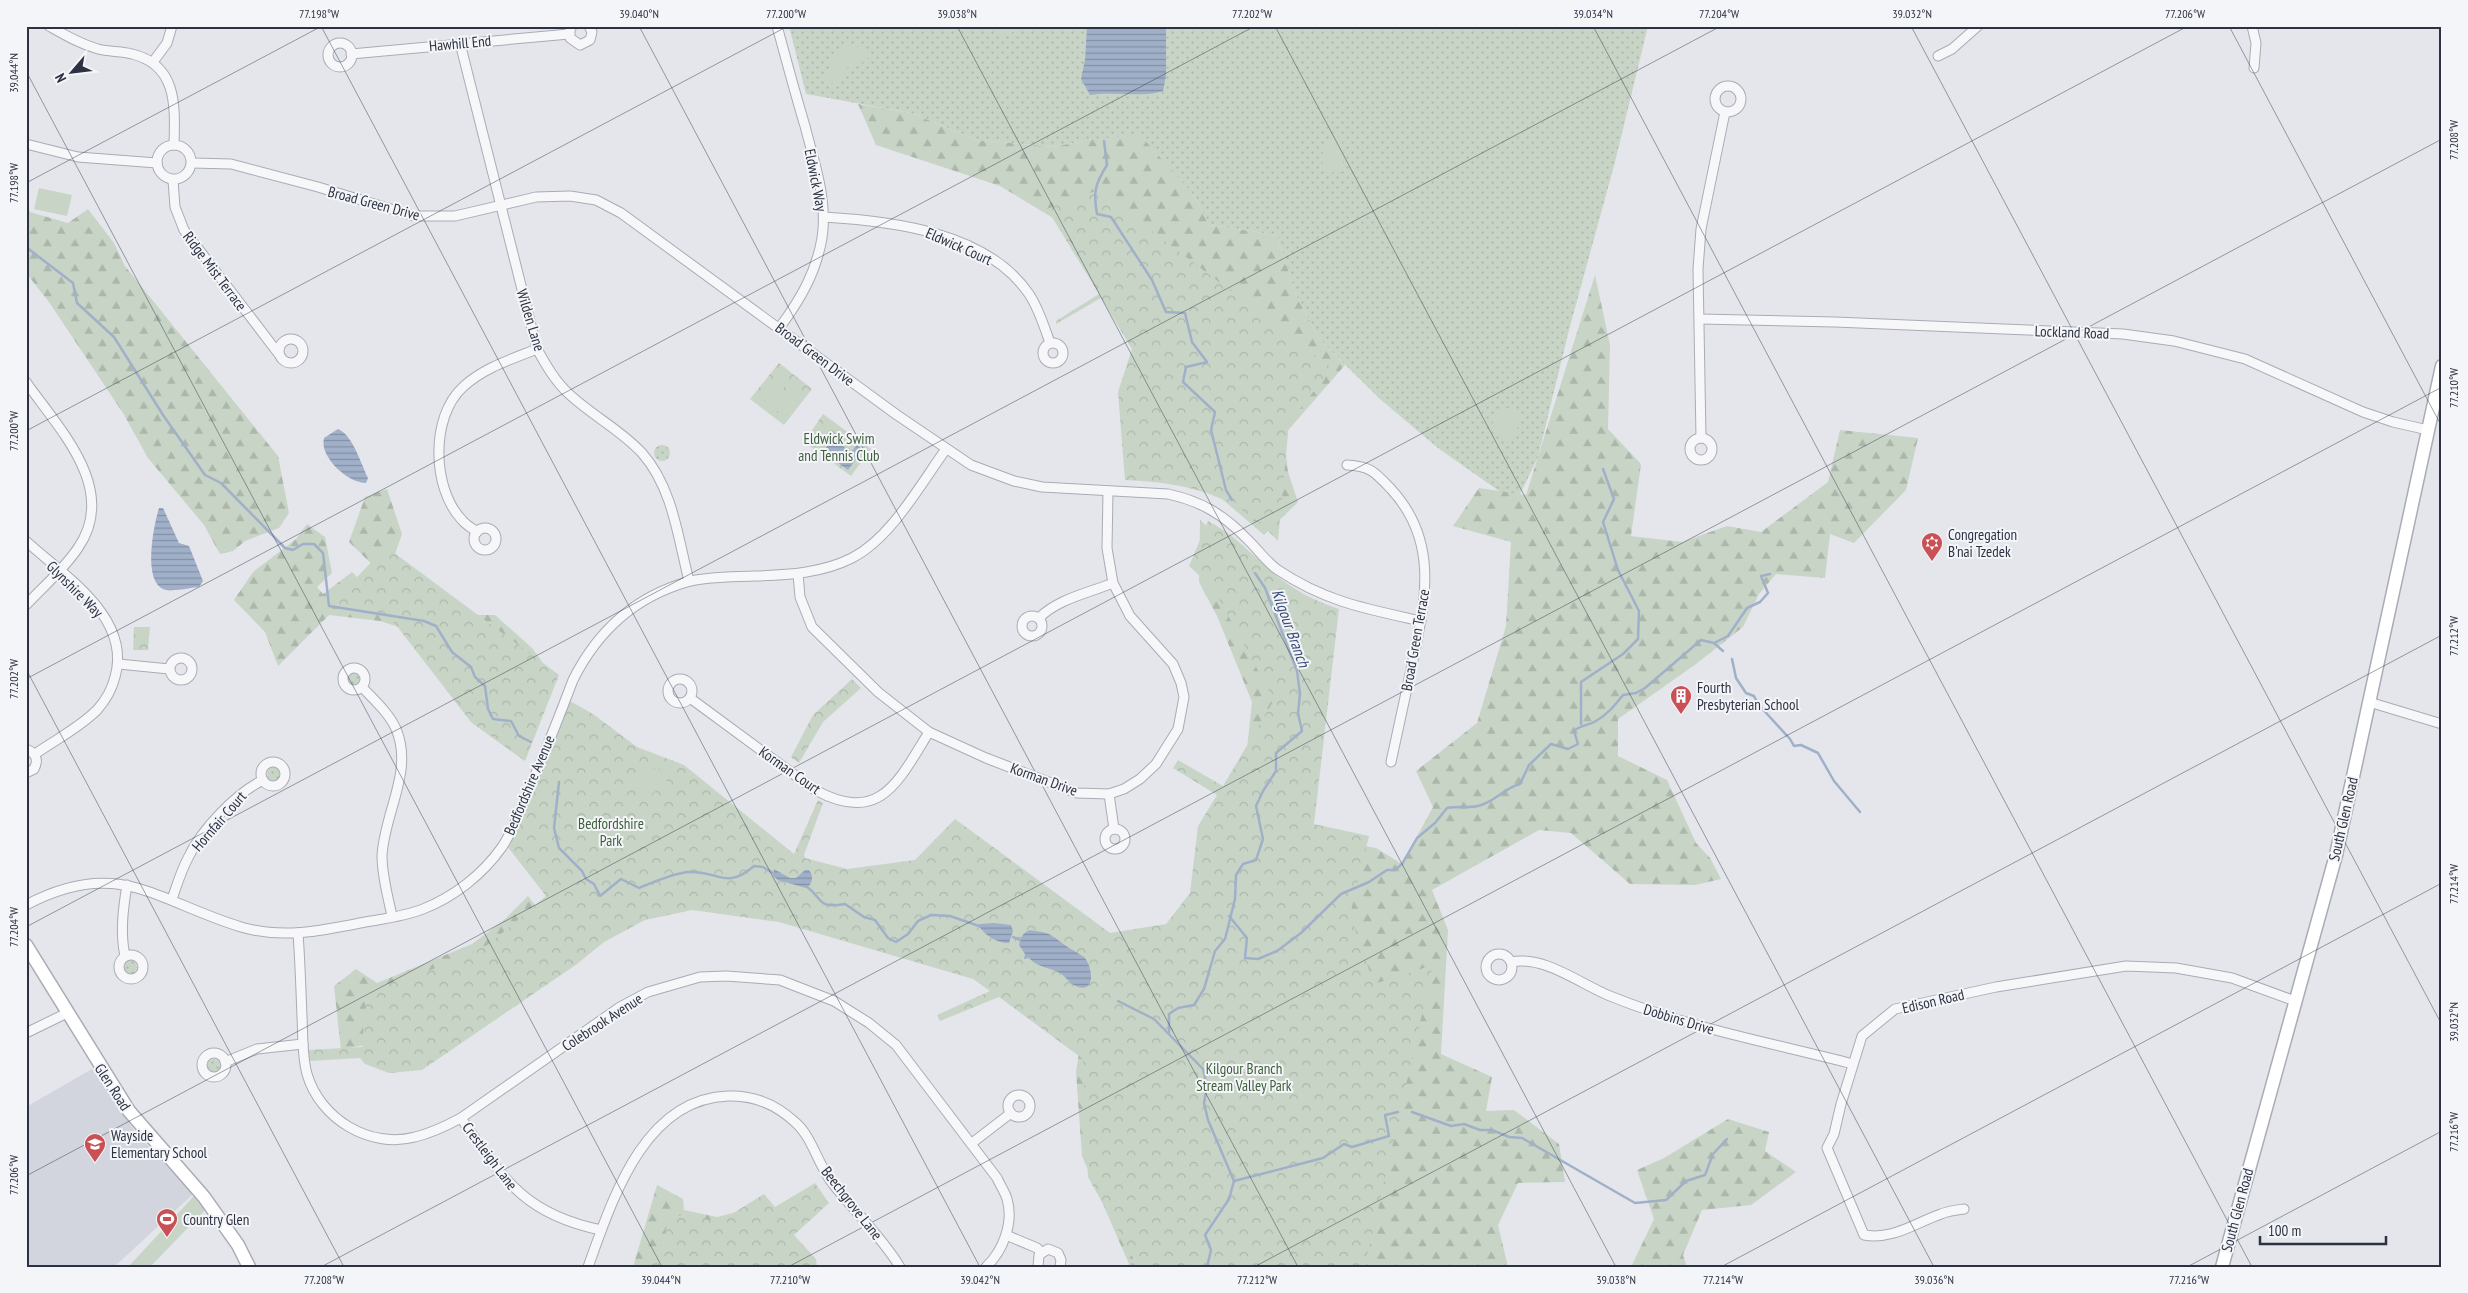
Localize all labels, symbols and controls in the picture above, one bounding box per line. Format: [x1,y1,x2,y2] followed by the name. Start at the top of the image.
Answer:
[299,6,339,21] text: 77.198°W
[619,6,659,21] text: 39.040°N
[766,6,806,21] text: 77.200°W
[937,6,977,21] text: 39.038°N
[1232,6,1272,21] text: 77.202°W
[1573,6,1613,21] text: 39.034°N
[1699,6,1739,21] text: 77.204°W
[1892,6,1932,21] text: 39.032°N
[2165,6,2205,21] text: 77.206°W
[428,31,492,55] street label: Hawhill End
[48,48,98,98] north arrow
[6,53,21,93] text: 39.044°N
[51,71,70,86] text: N
[2446,120,2461,160] text: 77.208°W
[801,147,831,213] street label: Eldwick Way
[6,163,21,203] text: 77.198°W
[326,182,422,224] street label: Broad Green Drive
[923,223,995,269] street label: Eldwick Court
[179,228,251,314] street label: Ridge Mist Terrace
[513,287,549,353] street label: Wilden Lane
[772,318,858,390] street label: Broad Green Drive
[2034,321,2110,343] street label: Lockland Road
[2446,368,2461,408] text: 77.210°W
[6,411,21,451] text: 77.200°W
[798,429,880,465] park label: Eldwick Swim and Tennis Club
[1948,525,2017,561] place label: Congregation B'nai Tzedek
[1920,531,1944,562] synagogue icon: Congregation B'nai Tzedek
[43,557,108,622] street label: Glynshire Way
[1268,586,1315,671] water label: Kilgour Branch
[1397,587,1433,693] street label: Broad Green Terrace
[2446,616,2461,656] text: 77.212°W
[6,659,21,699] text: 77.202°W
[1697,678,1799,714] place label: Fourth Presbyterian School
[1669,684,1693,715] building icon: Fourth Presbyterian School
[499,732,559,838] street label: Bedfordshire Avenue
[755,742,825,798] street label: Korman Court
[1008,758,1080,800] street label: Korman Drive
[2324,775,2362,863] street label: South Glen Road
[188,787,250,855] street label: Hornfair Court
[578,814,644,850] park label: Bedfordshire Park
[2446,864,2461,904] text: 77.214°W
[6,907,21,947] text: 77.204°W
[1900,985,1966,1017] street label: Edison Road
[558,989,646,1055] street label: Colebrook Avenue
[1641,999,1717,1039] street label: Dobbins Drive
[2446,1002,2461,1042] text: 39.032°N
[1196,1059,1292,1095] park label: Kilgour Branch Stream Valley Park
[91,1060,135,1114] street label: Glen Road
[2446,1112,2461,1152] text: 77.216°W
[458,1118,522,1194] street label: Crestleigh Lane
[111,1126,208,1162] place label: Wayside Elementary School
[83,1132,107,1163] school or university icon: Wayside Elementary School
[6,1155,21,1195] text: 77.206°W
[817,1162,887,1244] street label: Beechgrove Lane
[2217,1166,2257,1254] street label: South Glen Road
[155,1207,179,1238] sports icon: Country Glen
[183,1210,249,1229] place label: Country Glen
[2260,1213,2387,1245] scale bar
[2268,1221,2301,1240] text: 100 m
[304,1272,344,1287] text: 77.208°W
[641,1272,681,1287] text: 39.044°N
[770,1272,810,1287] text: 77.210°W
[960,1272,1000,1287] text: 39.042°N
[1237,1272,1277,1287] text: 77.212°W
[1596,1272,1636,1287] text: 39.038°N
[1703,1272,1743,1287] text: 77.214°W
[1914,1272,1954,1287] text: 39.036°N
[2169,1272,2209,1287] text: 77.216°W

